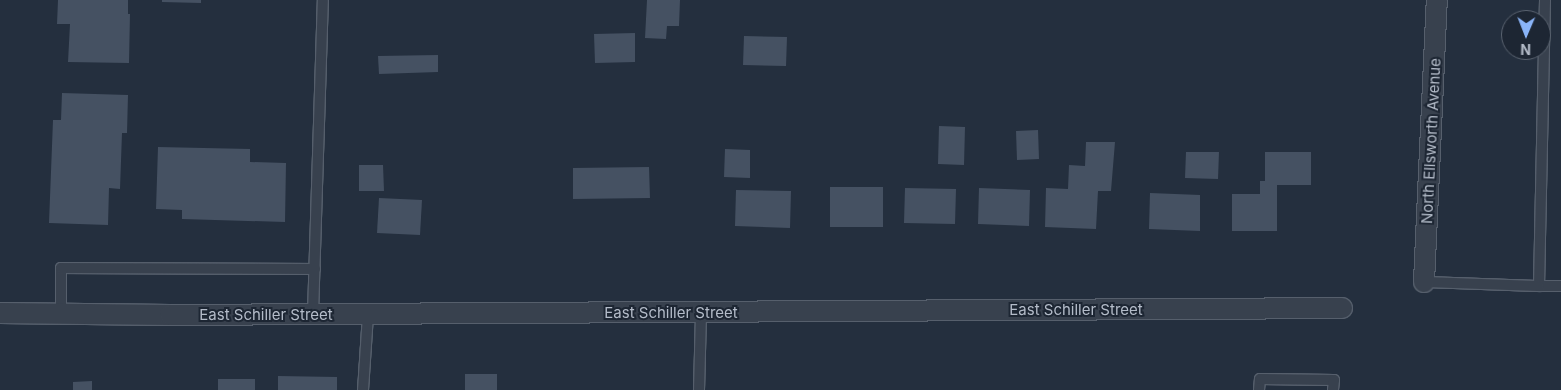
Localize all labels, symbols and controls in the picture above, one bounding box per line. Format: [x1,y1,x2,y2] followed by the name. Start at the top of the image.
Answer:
[1501,10,1551,60] north arrow
[1520,41,1531,58] text: N
[1418,58,1444,224] street label: North Ellsworth Avenue
[1009,301,1143,319] street label: East Schiller Street
[604,304,738,322] street label: East Schiller Street
[199,306,333,324] street label: East Schiller Street

